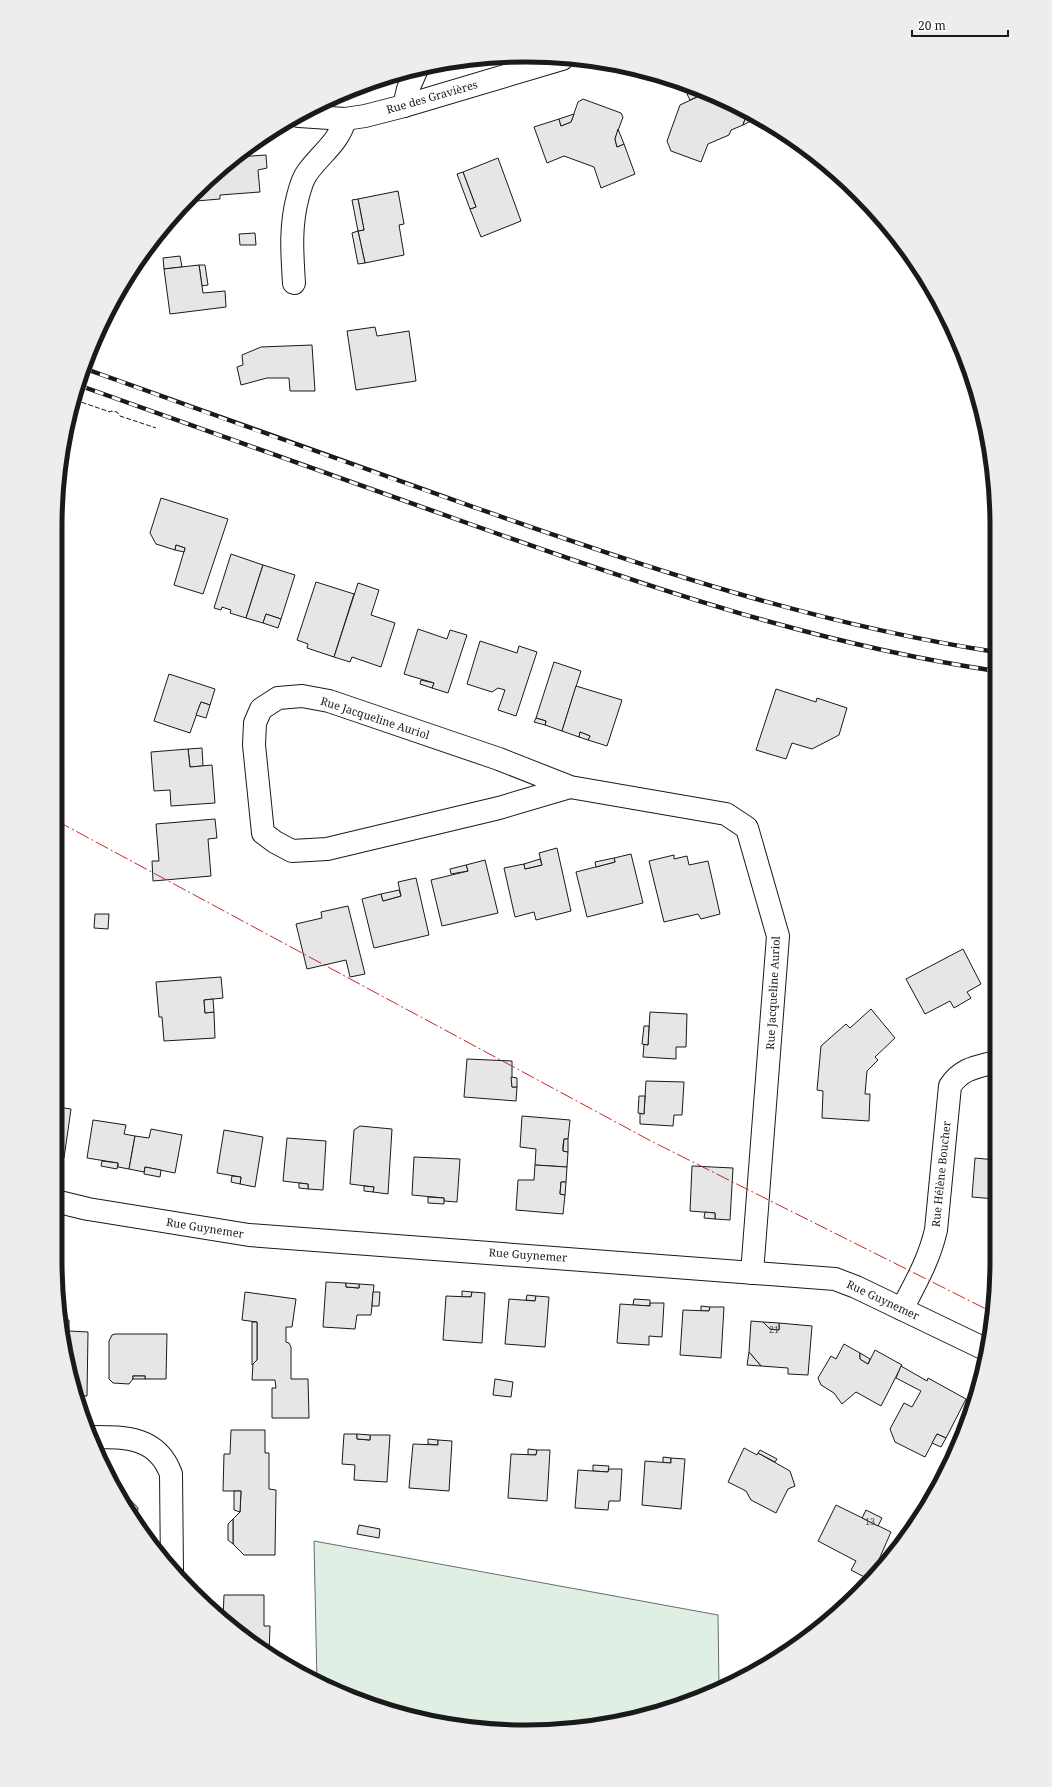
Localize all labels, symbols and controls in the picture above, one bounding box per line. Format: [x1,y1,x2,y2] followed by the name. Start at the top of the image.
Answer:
[912,12,1008,38] scale bar
[918,17,946,34] text: 20 m
[385,76,479,117] street label: Rue des Gravières
[319,693,432,742] street label: Rue Jacqueline Auriol
[762,935,783,1050] street label: Rue Jacqueline Auriol
[927,1119,954,1228] street label: Rue Hélène Boucher
[165,1214,246,1241] street label: Rue Guynemer
[488,1244,568,1265] street label: Rue Guynemer
[844,1276,923,1323] street label: Rue Guynemer
[769,1323,779,1336] house number: 21
[865,1515,875,1528] house number: 13

